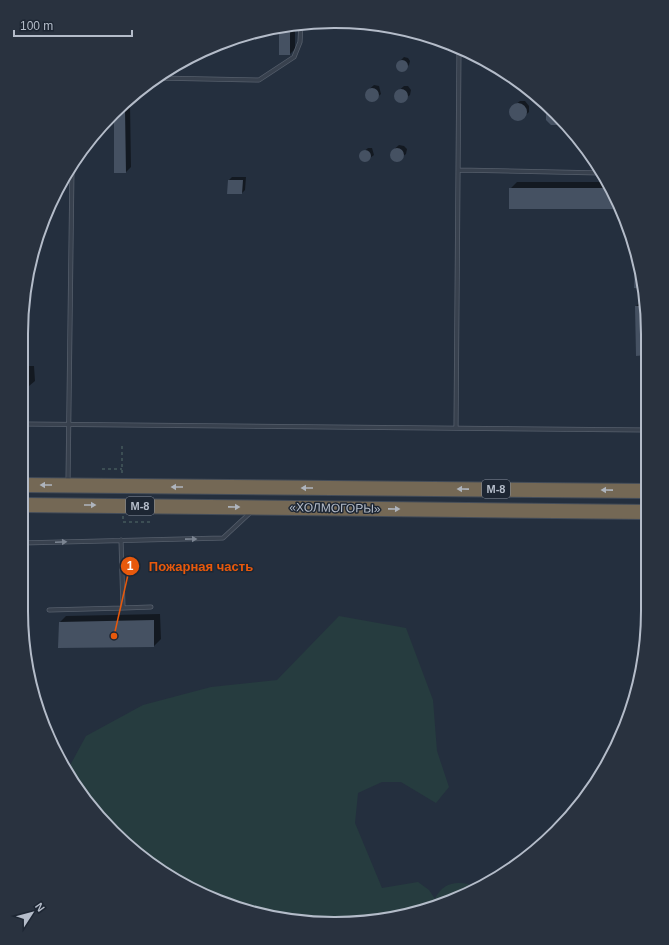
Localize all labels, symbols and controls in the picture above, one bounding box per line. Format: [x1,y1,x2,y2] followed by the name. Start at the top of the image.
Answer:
[14,12,132,38] scale bar
[20,19,53,33] text: 100 m
[482,480,510,498] road number: М-8
[39,482,52,488] one-way arrow
[170,484,183,490] one-way arrow
[300,485,313,491] one-way arrow
[456,486,469,492] one-way arrow
[601,487,613,494] one-way arrow
[126,497,154,515] road number: М-8
[289,500,381,516] street label: «ХОЛМОГОРЫ»
[84,502,96,509] one-way arrow
[228,504,241,510] one-way arrow
[388,506,401,512] one-way arrow
[185,536,198,542] one-way arrow
[55,539,68,545] one-way arrow
[120,554,261,579] callout: Пожарная часть
[127,559,134,573] text: 1
[149,559,253,574] text: Пожарная часть
[12,893,52,933] north arrow
[33,900,47,914] text: N

